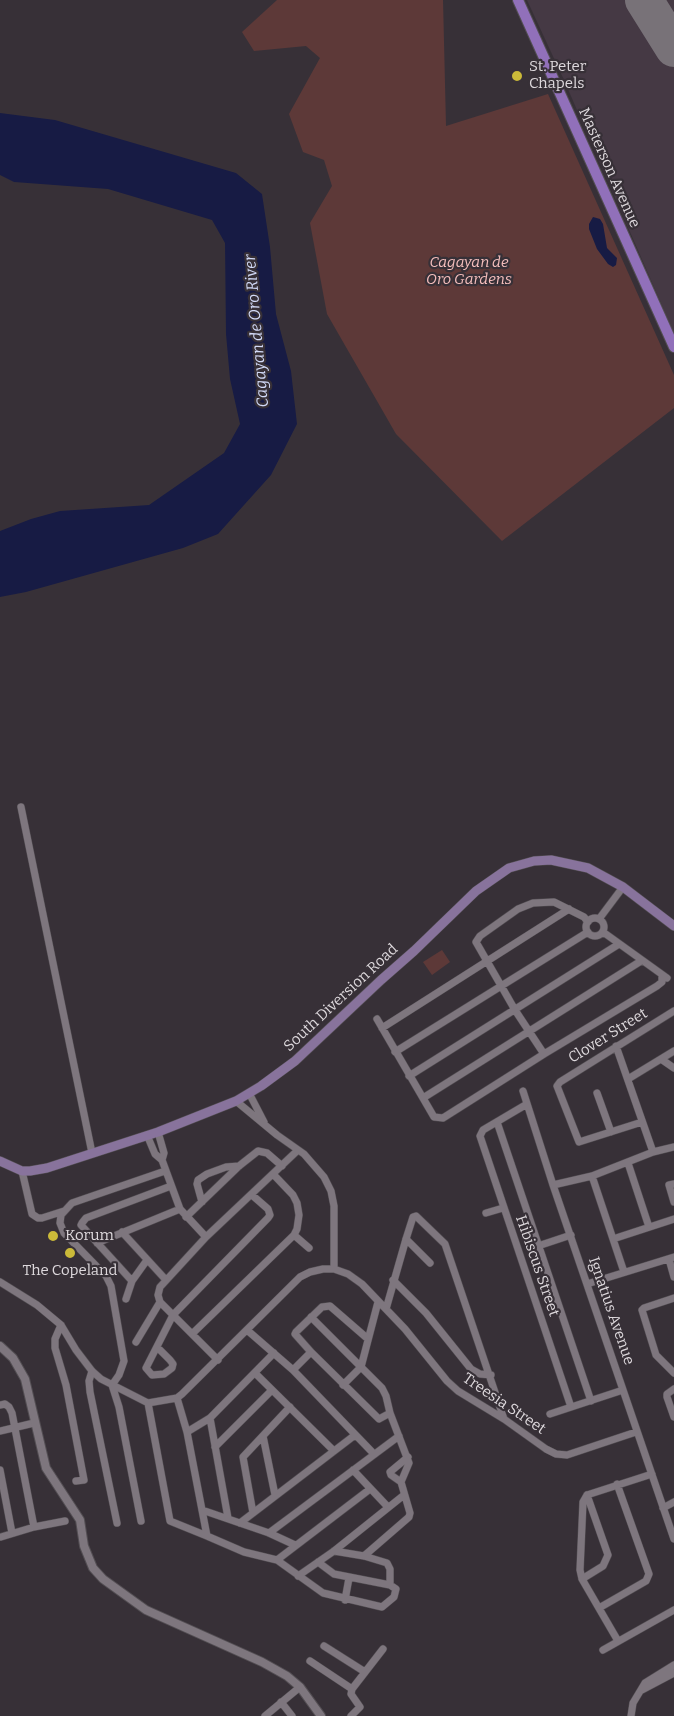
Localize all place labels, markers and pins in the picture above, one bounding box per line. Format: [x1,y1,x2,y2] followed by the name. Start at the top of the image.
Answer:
[529,58,586,93] place label: St. Peter Chapels
[510,69,524,83] marker: St. Peter Chapels
[65,1227,114,1245] place label: Korum
[46,1229,60,1243] marker: Korum
[63,1246,77,1260] marker: The Copeland
[23,1262,117,1280] place label: The Copeland

